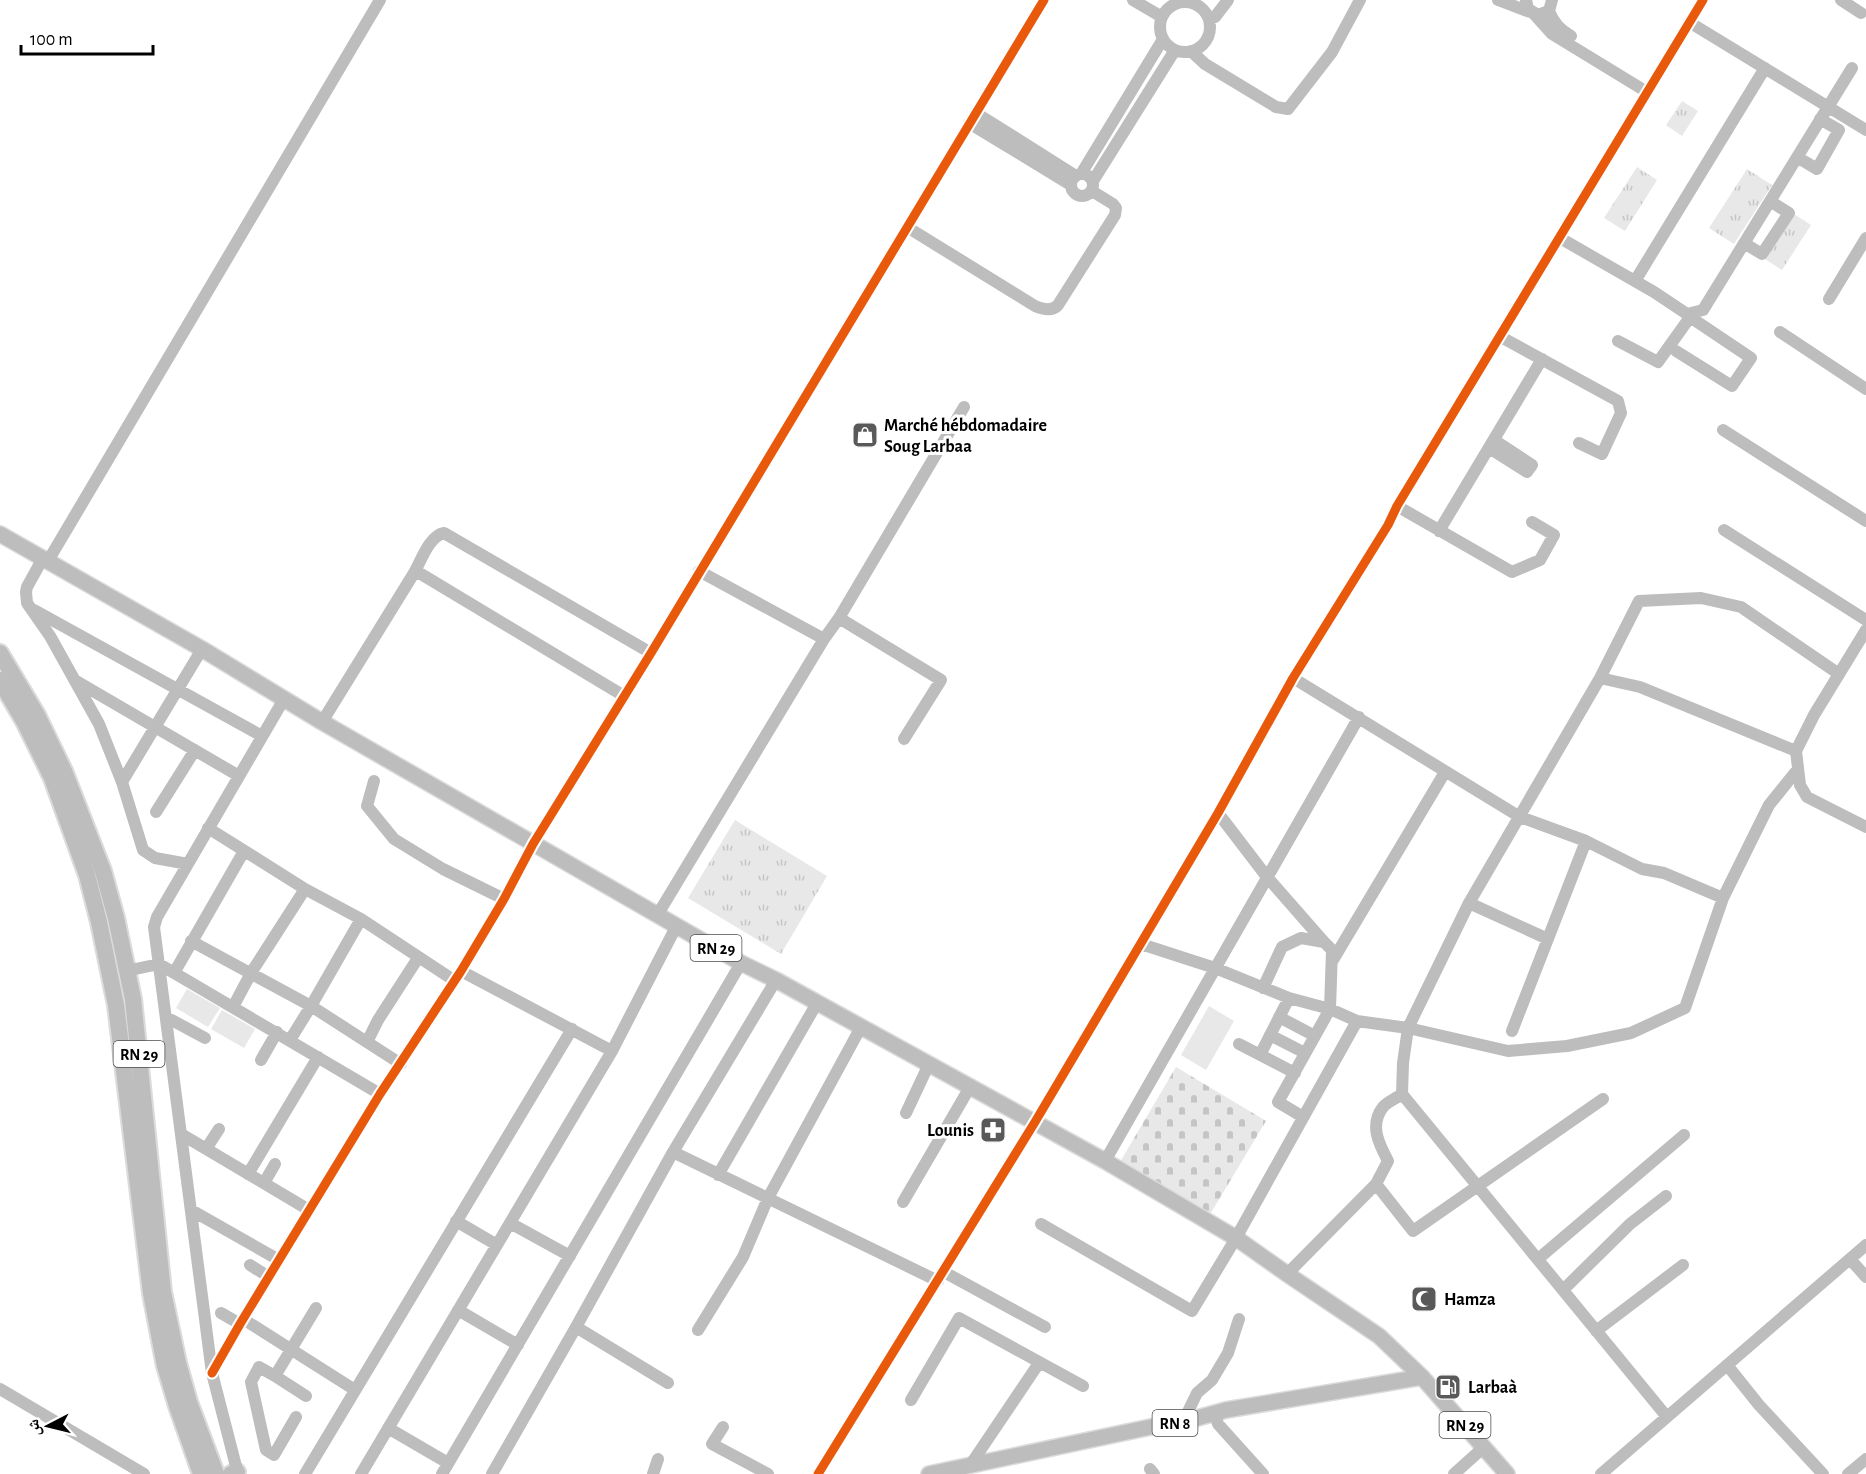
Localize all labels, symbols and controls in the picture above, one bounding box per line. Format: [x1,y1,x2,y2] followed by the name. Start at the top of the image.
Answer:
[21,18,153,56] scale bar
[30,31,73,49] text: 100 m
[884,417,1047,456] place label: Marché hébdomadaire Soug Larbaa
[850,420,880,450] shop icon: Marché hébdomadaire Soug Larbaa
[690,935,742,961] road number: RN 29
[114,1041,164,1067] road number: RN 29
[978,1115,1008,1145] pharmacy icon: Lounis
[927,1122,974,1140] place label: Lounis
[1409,1284,1439,1314] mosque icon: Hamza
[1444,1291,1496,1309] place label: Hamza
[1433,1372,1463,1402] fuel station icon: Larbaà
[1468,1379,1518,1397] place label: Larbaà
[18,1396,78,1456] north arrow
[1152,1410,1198,1436] road number: RN 8
[1440,1412,1490,1438] road number: RN 29
[25,1418,44,1437] text: ش

